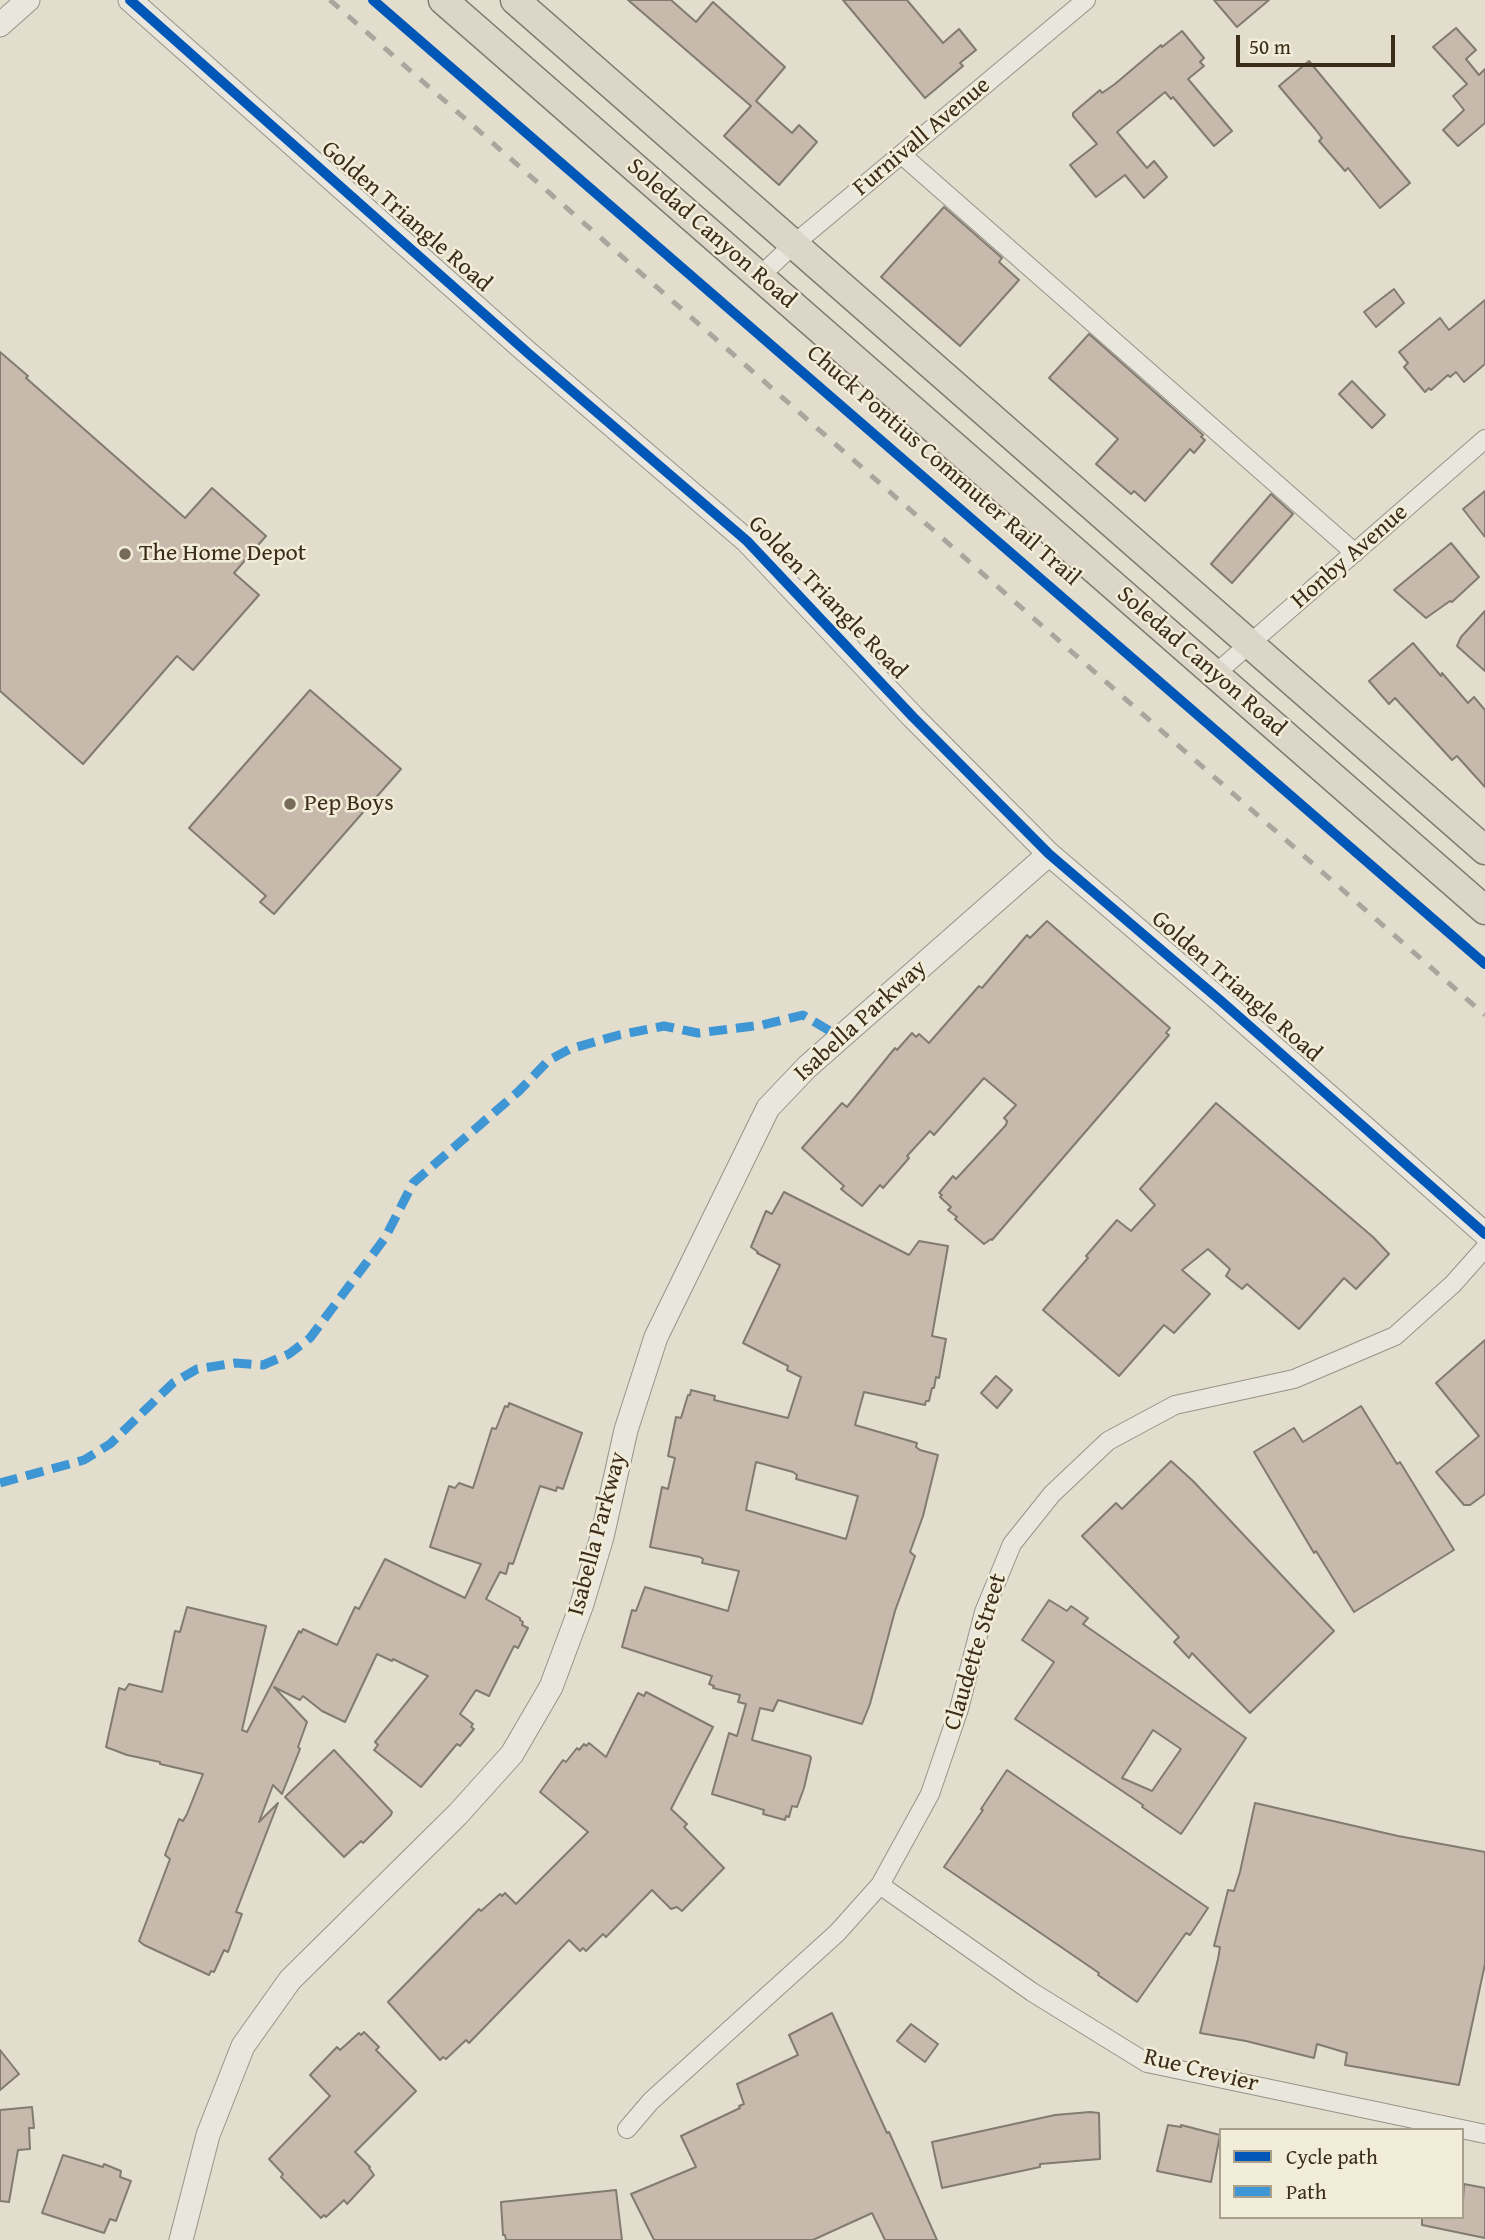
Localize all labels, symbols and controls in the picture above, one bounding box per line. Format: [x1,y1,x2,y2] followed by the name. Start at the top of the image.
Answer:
[1240,21,1399,65] scale bar
[1249,31,1291,62] text: 50 m
[848,71,996,203] street label: Furnivall Avenue
[315,135,497,299] street label: Golden Triangle Road
[621,153,801,315] street label: Soledad Canyon Road
[800,339,1086,593] street label: Chuck Pontius Commuter Rail Trail
[1286,499,1414,615] street label: Honby Avenue
[742,510,912,686] street label: Golden Triangle Road
[139,540,306,568] place label: The Home Depot
[117,546,133,562] marker: The Home Depot
[1111,581,1291,743] street label: Soledad Canyon Road
[304,790,394,818] place label: Pep Boys
[282,796,298,812] marker: Pep Boys
[1145,905,1327,1069] street label: Golden Triangle Road
[789,954,933,1088] street label: Isabella Parkway
[562,1449,634,1619] street label: Isabella Parkway
[938,1570,1014,1734] street label: Claudette Street
[1141,2043,1261,2099] street label: Rue Crevier
[1219,2128,1464,2219] legend
[1286,2141,1378,2172] text: Cycle path
[1286,2176,1326,2207] text: Path

